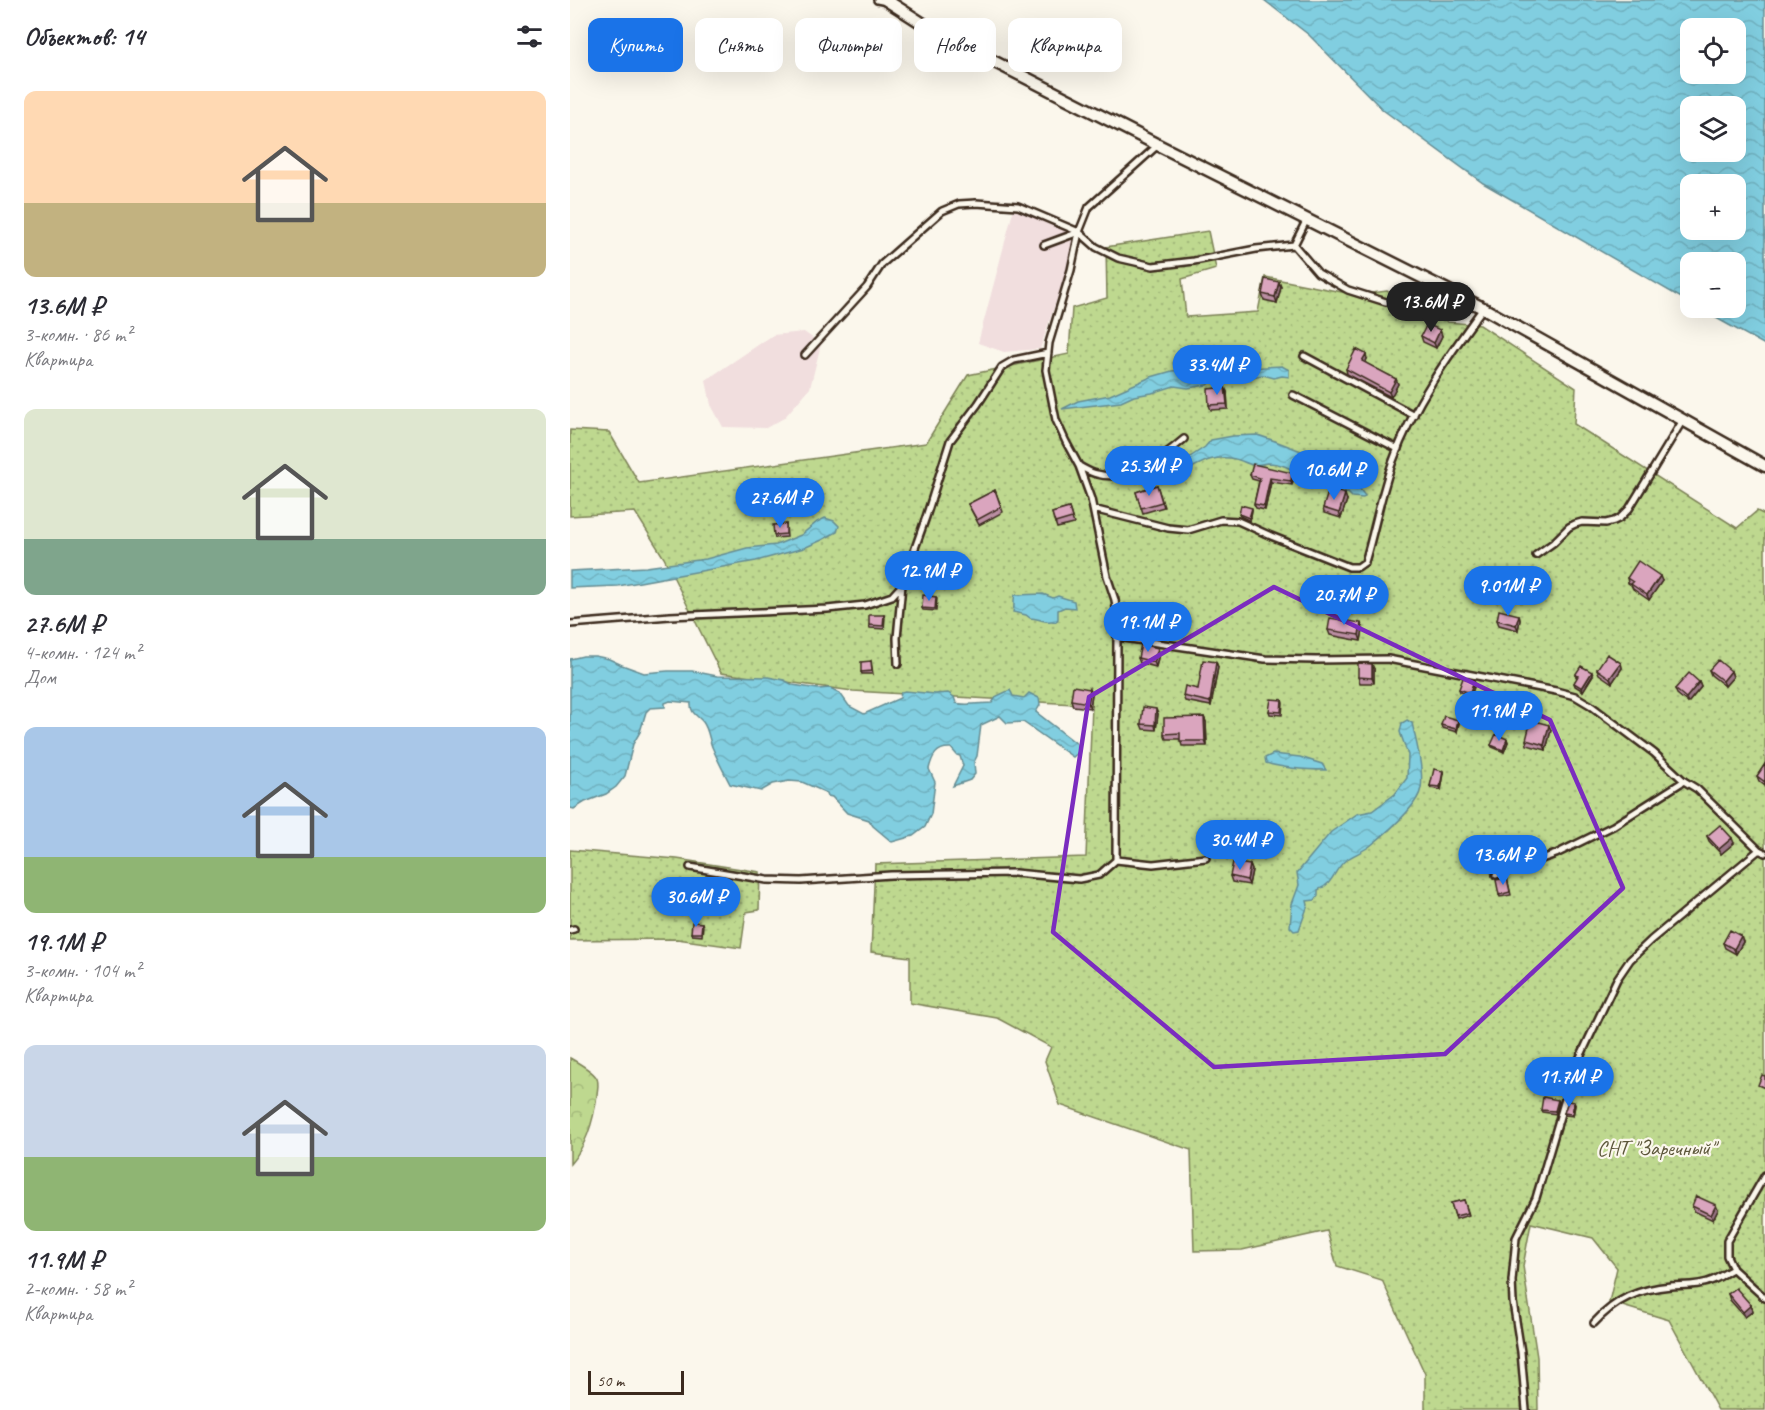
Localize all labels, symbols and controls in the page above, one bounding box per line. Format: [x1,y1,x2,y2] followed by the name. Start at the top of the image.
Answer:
[588,18,683,72] chip: Купить
[695,18,783,72] chip: Снять
[795,18,902,72] chip: Фильтры
[914,18,996,72] chip: Новое
[1008,18,1122,72] chip: Квартира
[1680,18,1746,318] map controls
[1680,18,1746,84] button: locate
[24,20,144,53] text: Объектов: 14
[513,20,546,53] icon: filters
[1680,96,1746,162] button: layers
[231,130,339,238] icon: home
[1680,174,1746,240] button: +
[1680,252,1746,318] button: −
[1376,282,1486,333] pin: 13.6M ₽
[24,289,103,322] text: 13.6M ₽
[1400,289,1462,314] text: 13.6M ₽
[24,322,132,347] text: 3-комн. · 86 m²
[1162,345,1272,396] pin: 33.4M ₽
[24,347,92,372] text: Квартира
[1187,352,1247,377] text: 33.4M ₽
[1094,446,1204,497] pin: 25.3M ₽
[231,448,339,556] icon: home
[1279,450,1389,501] pin: 10.6M ₽
[1119,453,1179,478] text: 25.3M ₽
[1303,457,1365,482] text: 10.6M ₽
[725,478,835,529] pin: 27.6M ₽
[749,485,811,510] text: 27.6M ₽
[874,551,984,602] pin: 12.9M ₽
[899,558,959,583] text: 12.9M ₽
[1453,566,1563,617] pin: 9.01M ₽
[1478,573,1538,598] text: 9.01M ₽
[1289,575,1399,626] pin: 20.7M ₽
[1314,582,1374,607] text: 20.7M ₽
[1093,602,1203,653] pin: 19.1M ₽
[24,607,103,640] text: 27.6M ₽
[1118,609,1178,634] text: 19.1M ₽
[24,640,141,665] text: 4-комн. · 124 m²
[24,665,56,690] text: Дом
[1444,691,1554,742] pin: 11.9M ₽
[1469,698,1529,723] text: 11.9M ₽
[231,766,339,874] icon: home
[1185,820,1295,871] pin: 30.4M ₽
[1210,827,1270,852] text: 30.4M ₽
[1448,835,1558,886] pin: 13.6M ₽
[1472,842,1534,867] text: 13.6M ₽
[641,877,751,928] pin: 30.6M ₽
[665,884,727,909] text: 30.6M ₽
[24,925,103,958] text: 19.1M ₽
[24,958,141,983] text: 3-комн. · 104 m²
[24,983,92,1008] text: Квартира
[1514,1057,1624,1108] pin: 11.7M ₽
[1539,1064,1599,1089] text: 11.7M ₽
[231,1084,339,1192] icon: home
[1597,1135,1719,1161] park label: СНТ "Заречный"
[24,1243,103,1276] text: 11.9M ₽
[24,1276,132,1301] text: 2-комн. · 58 m²
[24,1301,92,1326] text: Квартира
[588,1368,684,1396] scale bar
[597,1371,624,1391] text: 50 m

